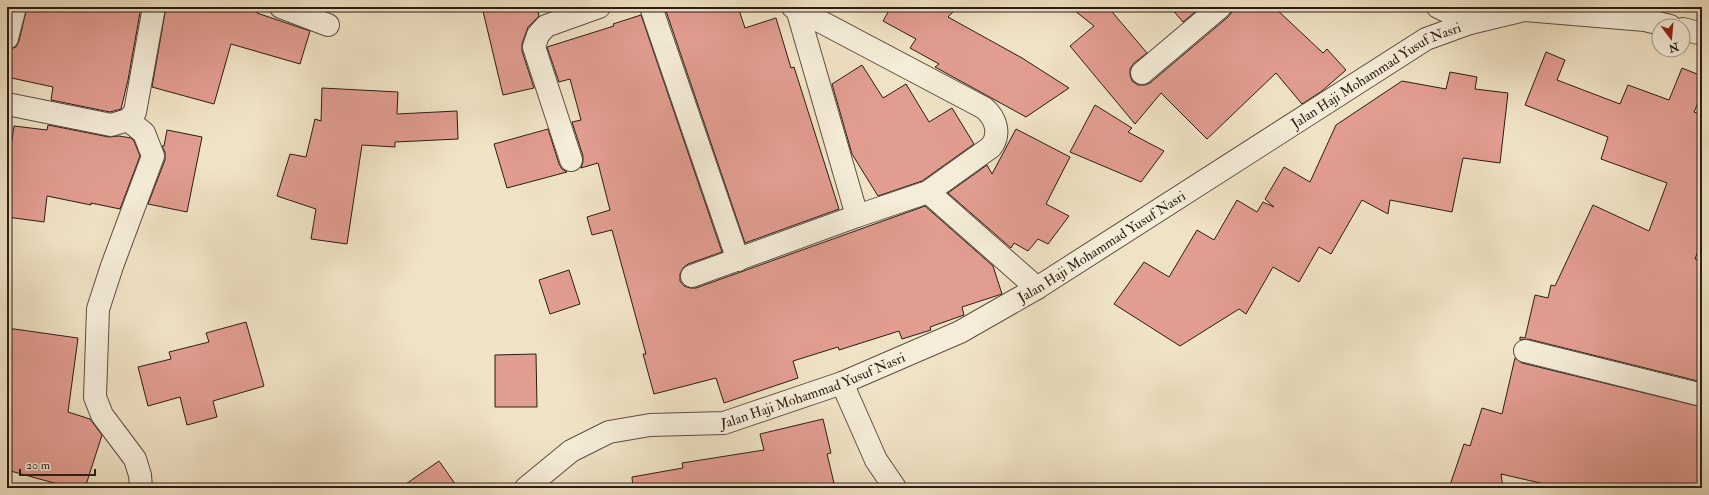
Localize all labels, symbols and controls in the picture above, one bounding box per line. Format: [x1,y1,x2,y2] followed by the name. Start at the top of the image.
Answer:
[1287,18,1464,132] street label: Jalan Haji Mohammad Yusuf Nasri
[1651,18,1691,58] north arrow
[1666,39,1681,55] text: N
[1014,187,1189,306] street label: Jalan Haji Mohammad Yusuf Nasri
[720,348,908,432] street label: Jalan Haji Mohammad Yusuf Nasri
[20,451,95,477] scale bar
[26,458,51,473] text: 20 m

